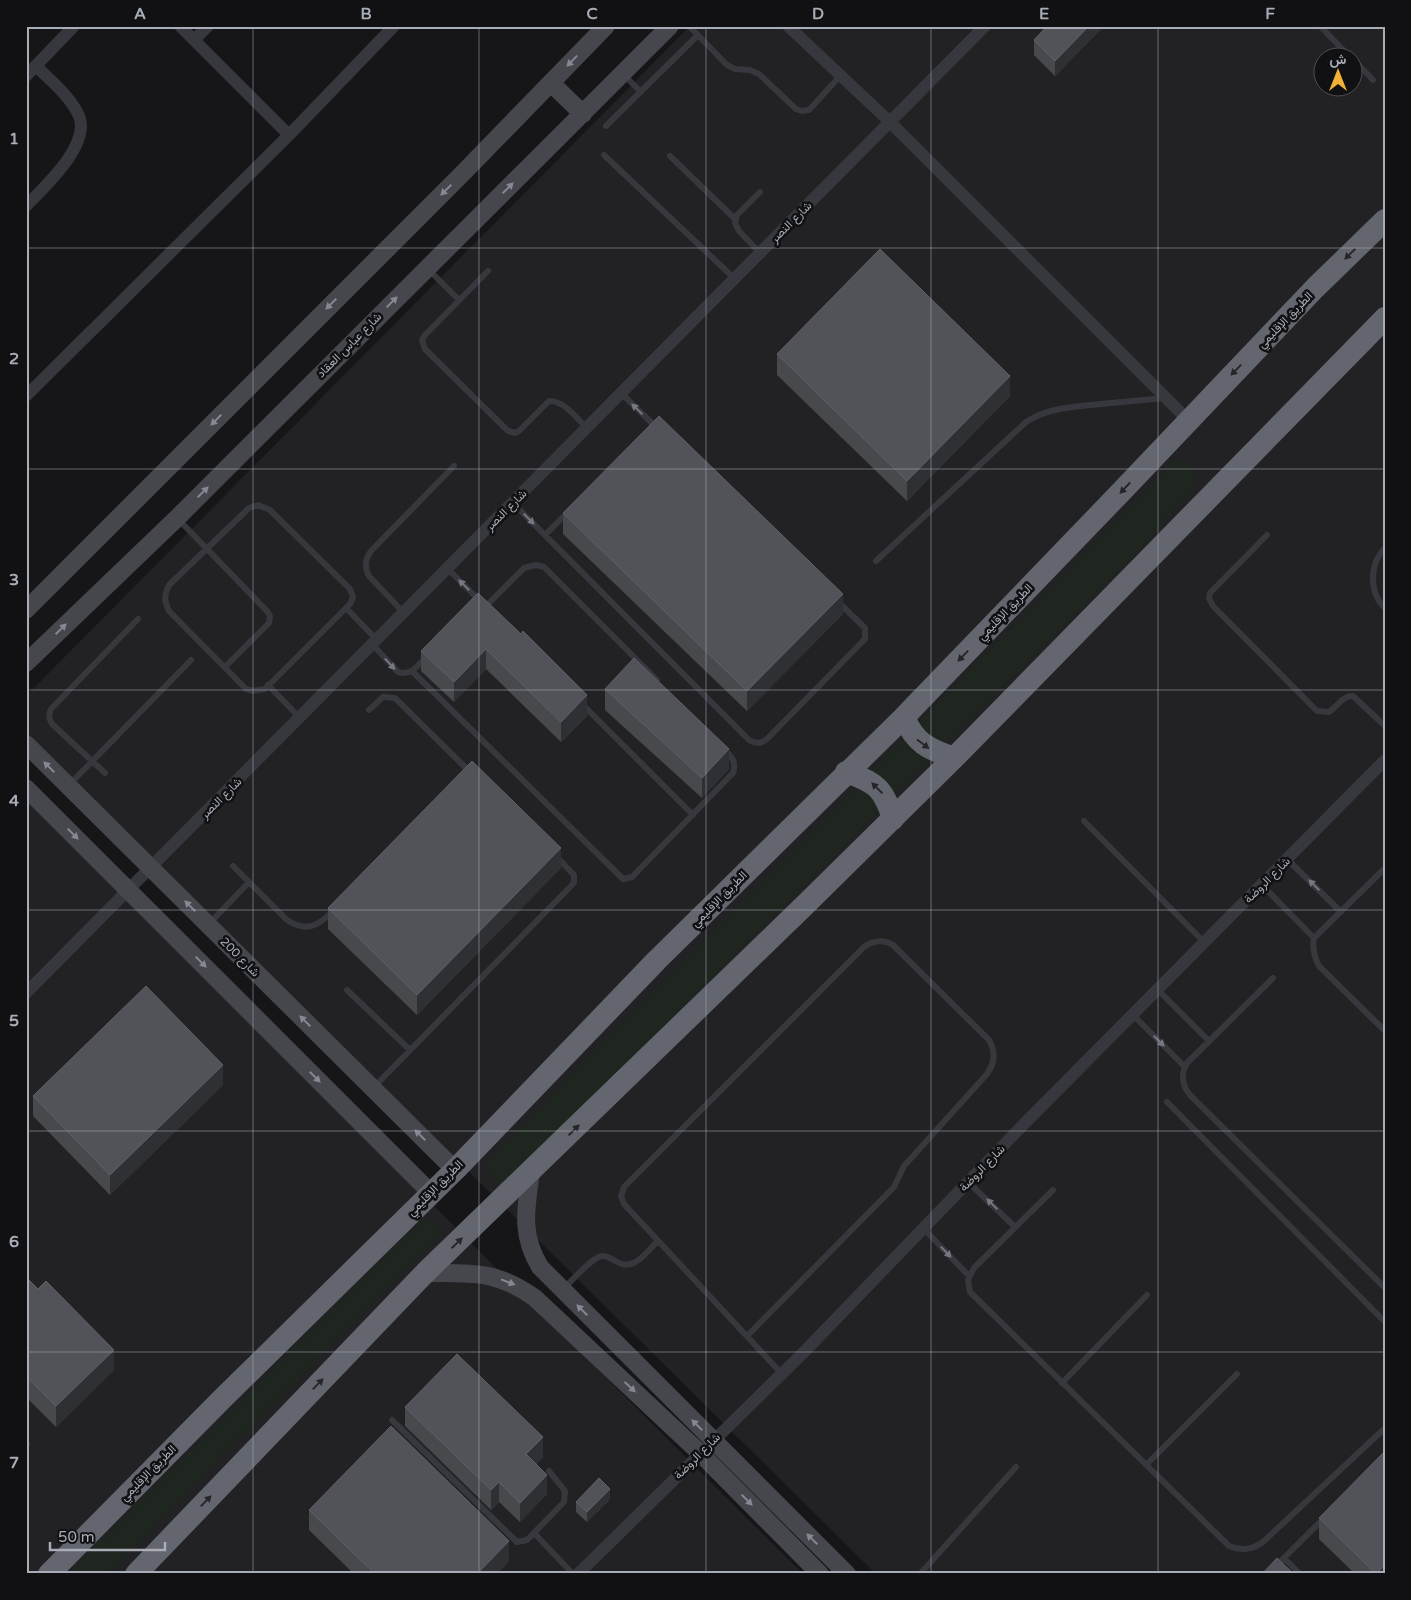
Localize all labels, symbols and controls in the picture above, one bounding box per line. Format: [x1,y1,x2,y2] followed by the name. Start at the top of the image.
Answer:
[134,4,146,24] text: A
[360,4,372,24] text: B
[586,4,598,24] text: C
[812,4,824,24] text: D
[1039,4,1049,24] text: E
[1265,4,1275,24] text: F
[1314,48,1364,98] north arrow
[1330,51,1347,68] text: ش
[566,55,578,67] one-way arrow
[9,129,19,149] text: 1
[502,182,514,194] one-way arrow
[440,184,452,196] one-way arrow
[767,198,816,248] street label: شارع النصر
[1344,248,1356,260] one-way arrow
[1255,289,1318,353] street label: الطريق الإقليمي
[386,296,398,308] one-way arrow
[325,298,337,310] one-way arrow
[314,310,386,382] street label: شارع عباس العقاد
[9,349,19,369] text: 2
[1230,364,1242,376] one-way arrow
[631,403,643,415] one-way arrow
[210,413,222,425] one-way arrow
[1119,482,1131,494] one-way arrow
[197,486,209,498] one-way arrow
[482,486,531,536] street label: شارع النصر
[523,513,535,525] one-way arrow
[9,570,19,590] text: 3
[459,579,471,591] one-way arrow
[975,581,1038,645] street label: الطريق الإقليمي
[55,623,67,635] one-way arrow
[957,649,969,661] one-way arrow
[384,657,396,669] one-way arrow
[916,738,929,749] one-way arrow
[44,761,56,773] one-way arrow
[197,774,246,824] street label: شارع النصر
[871,782,883,794] one-way arrow
[9,791,19,811] text: 4
[67,828,79,840] one-way arrow
[1241,854,1294,907] street label: شارع الروضة
[688,868,752,932] street label: الطريق الإقليمي
[1309,879,1321,891] one-way arrow
[184,900,196,912] one-way arrow
[216,934,263,981] street label: شارع 200
[194,955,206,967] one-way arrow
[9,1011,19,1031] text: 5
[299,1015,311,1027] one-way arrow
[1153,1035,1165,1047] one-way arrow
[309,1071,321,1083] one-way arrow
[567,1124,579,1136] one-way arrow
[414,1129,426,1141] one-way arrow
[956,1142,1009,1196] street label: شارع الروضة
[404,1157,468,1221] street label: الطريق الإقليمي
[986,1198,998,1210] one-way arrow
[9,1232,19,1252] text: 6
[451,1237,463,1249] one-way arrow
[940,1246,952,1258] one-way arrow
[501,1278,516,1286] one-way arrow
[576,1304,588,1316] one-way arrow
[312,1378,324,1390] one-way arrow
[624,1381,636,1393] one-way arrow
[691,1419,703,1431] one-way arrow
[671,1430,724,1483] street label: شارع الروضة
[117,1442,181,1506] street label: الطريق الإقليمي
[9,1453,19,1473] text: 7
[741,1494,753,1506] one-way arrow
[200,1495,212,1507] one-way arrow
[50,1520,165,1552] scale bar
[58,1528,95,1546] text: 50 m
[806,1534,818,1546] one-way arrow

